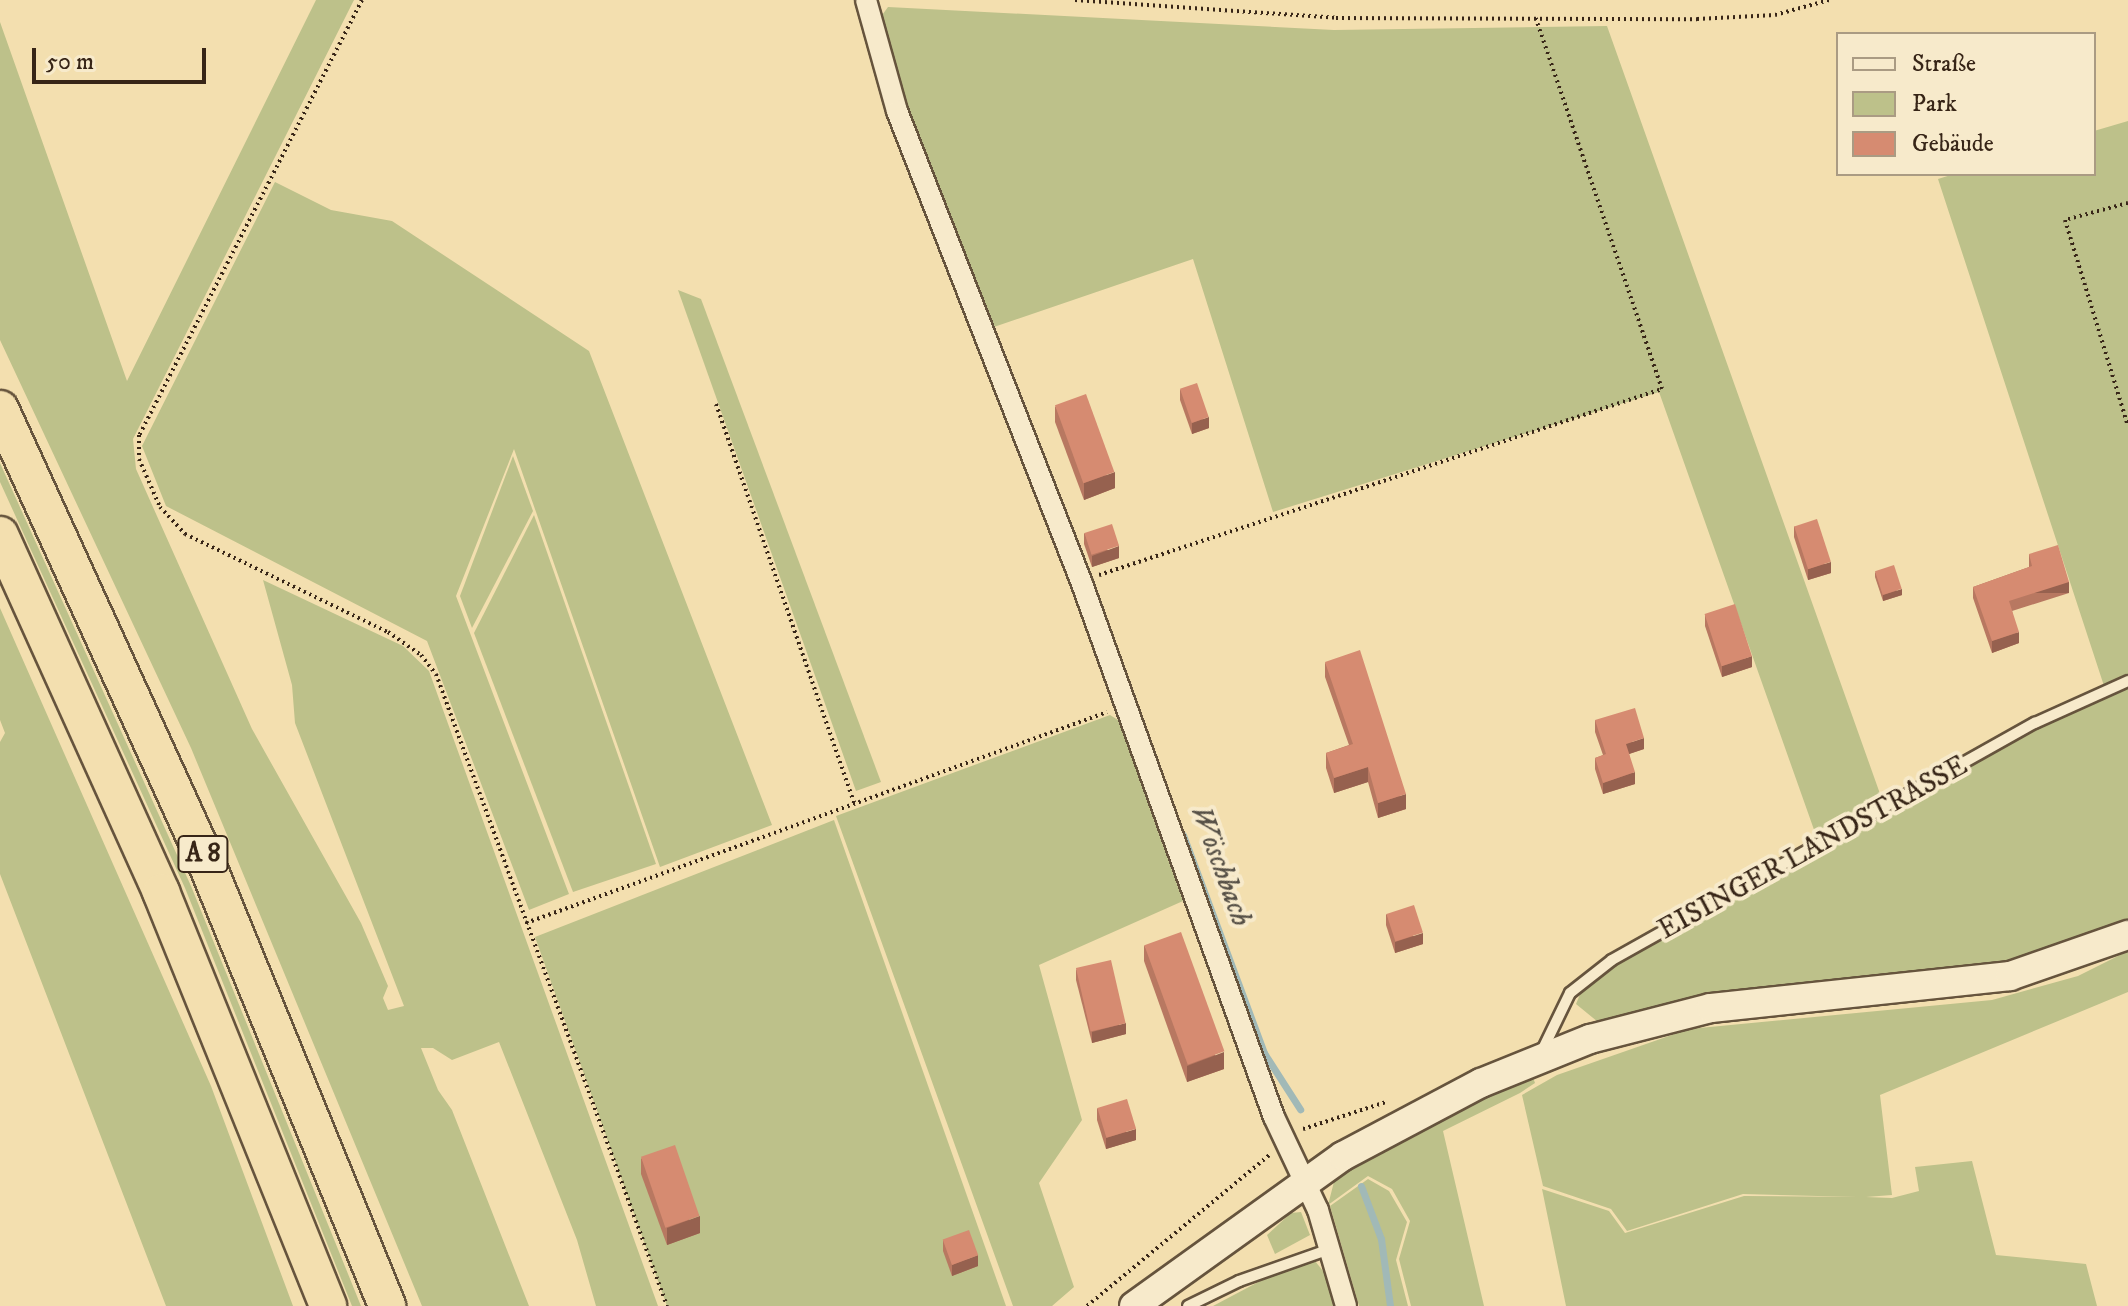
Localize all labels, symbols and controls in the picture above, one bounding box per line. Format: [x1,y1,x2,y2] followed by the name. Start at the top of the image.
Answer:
[36,32,210,82] scale bar
[1836,32,2096,176] legend
[46,47,94,77] text: 50 m
[1912,49,1976,79] text: Straße
[1912,89,1957,119] text: Park
[1912,129,1994,159] text: Gebäude
[1653,749,1973,947] street label: EISINGER LANDSTRASSE
[1181,801,1259,931] water label: Wöschbach
[177,832,229,876] road number: A 8

